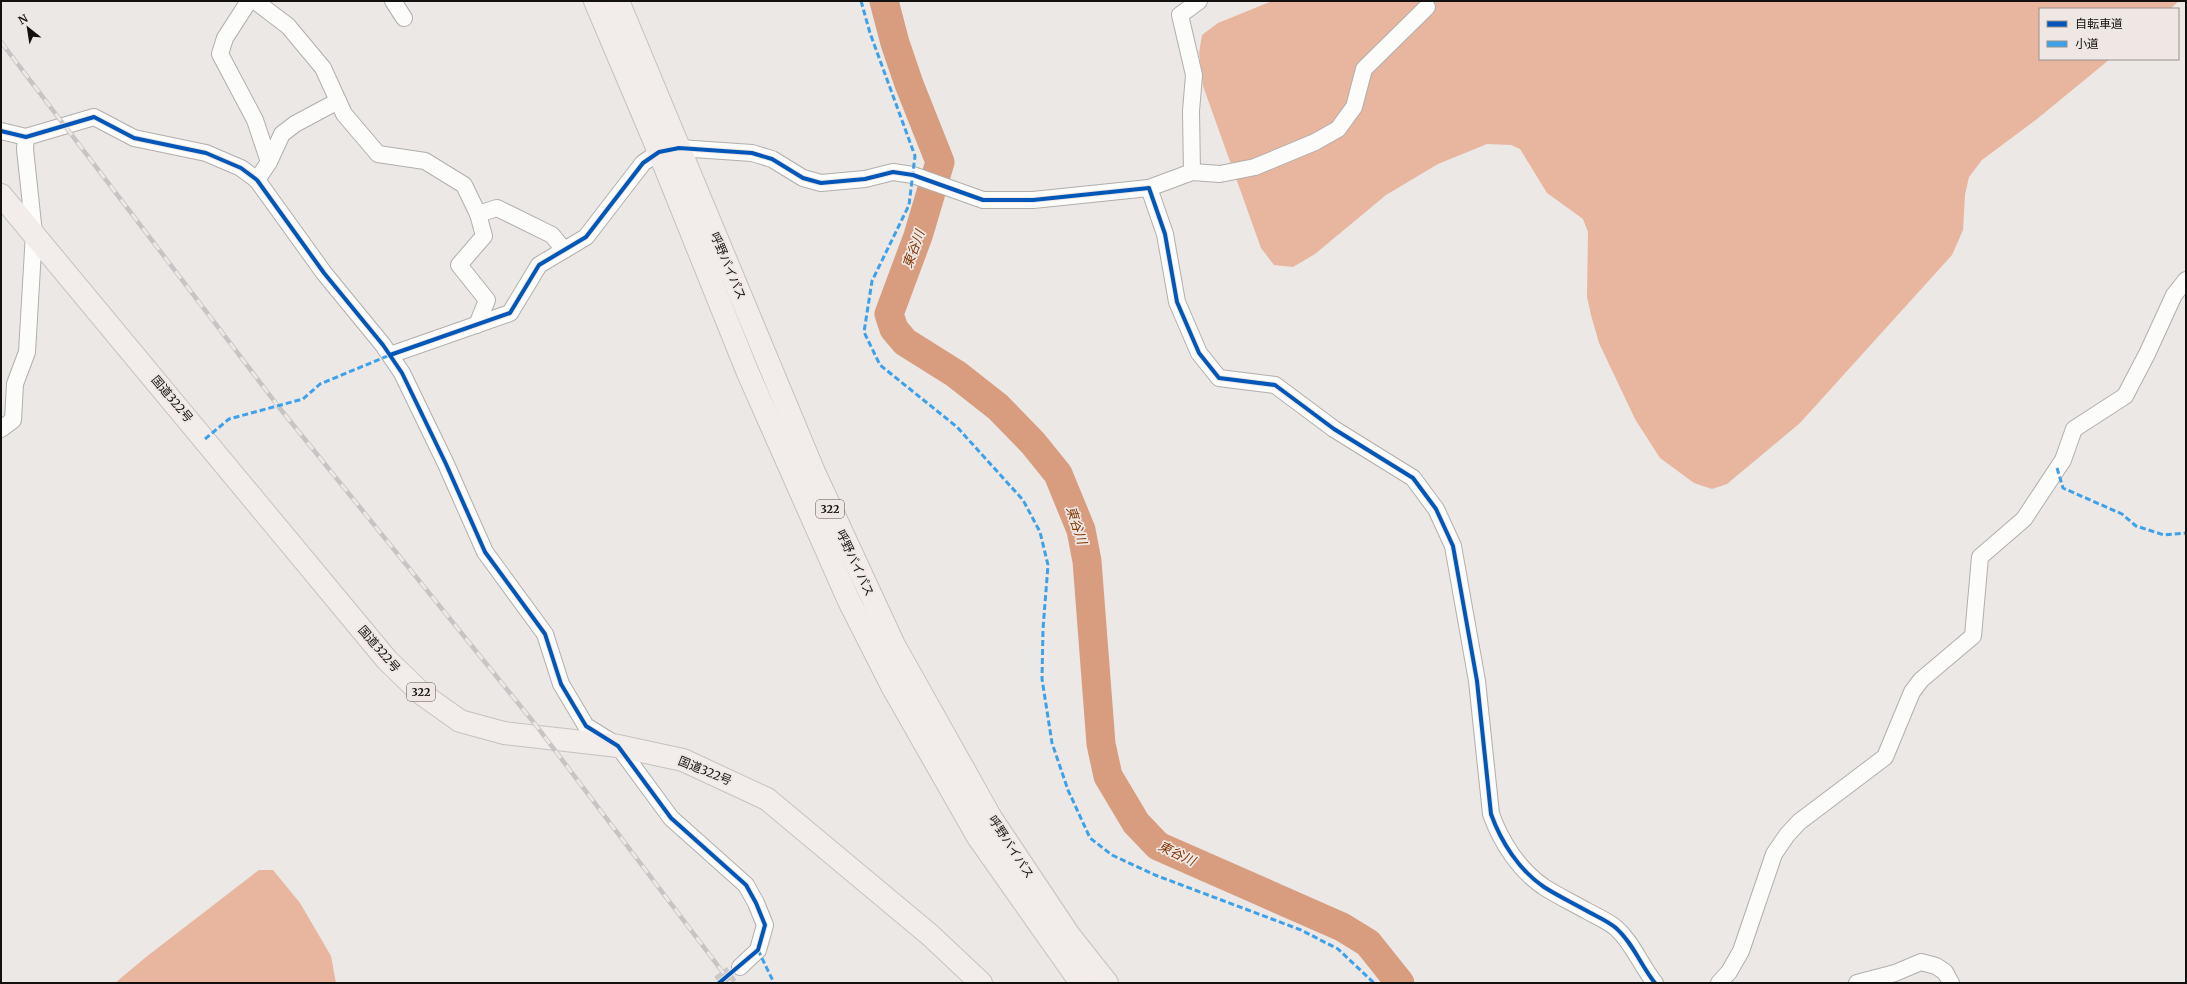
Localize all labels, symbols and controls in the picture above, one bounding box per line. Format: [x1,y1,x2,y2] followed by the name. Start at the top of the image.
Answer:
[8,8,48,48] north arrow
[2039,8,2179,60] legend
[16,11,31,28] text: N
[2075,16,2123,31] text: 自転車道
[2075,36,2099,51] text: 小道
[899,226,929,270] water label: 東谷川
[708,230,749,302] street label: 呼野バイパス
[148,372,196,425] street label: 国道322号
[816,500,844,518] road number: 322
[1062,504,1091,548] water label: 東谷川
[833,527,877,598] street label: 呼野バイパス
[355,622,404,675] street label: 国道322号
[407,683,435,701] road number: 322
[676,753,734,788] street label: 国道322号
[986,813,1037,881] street label: 呼野バイパス
[1156,837,1200,871] water label: 東谷川

